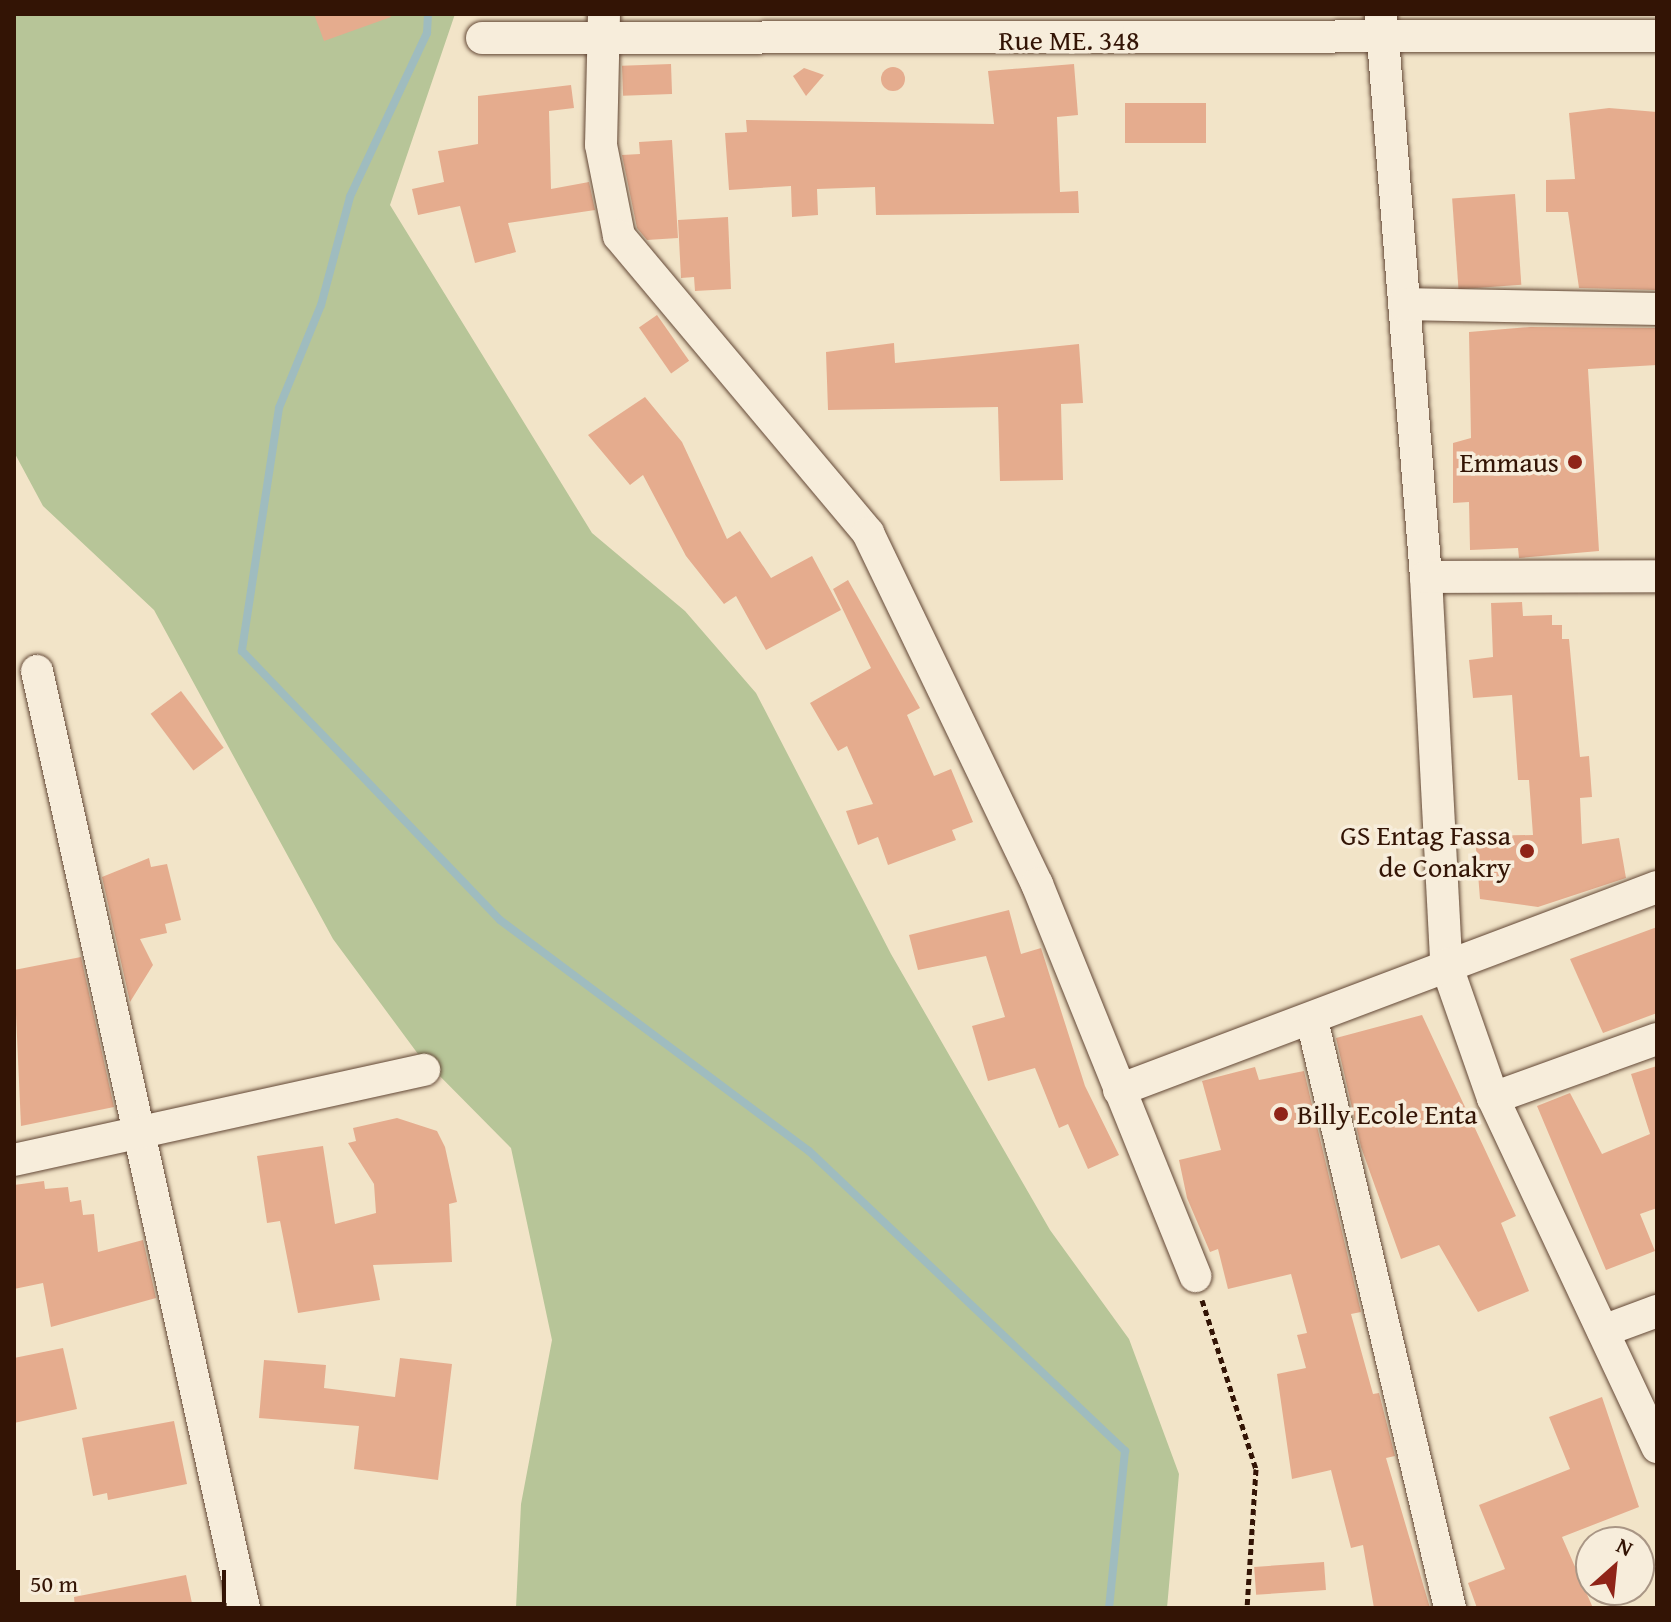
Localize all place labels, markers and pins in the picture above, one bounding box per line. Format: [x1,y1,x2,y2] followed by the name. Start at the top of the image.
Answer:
[1460,445,1559,479] place label: Emmaus
[1566,453,1584,471] marker: Emmaus
[1340,818,1511,884] place label: GS Entag Fassa de Conakry
[1518,842,1536,860] marker: GS Entag Fassa de Conakry
[1297,1097,1478,1131] place label: Billy Ecole Enta
[1272,1105,1290,1123] marker: Billy Ecole Enta

